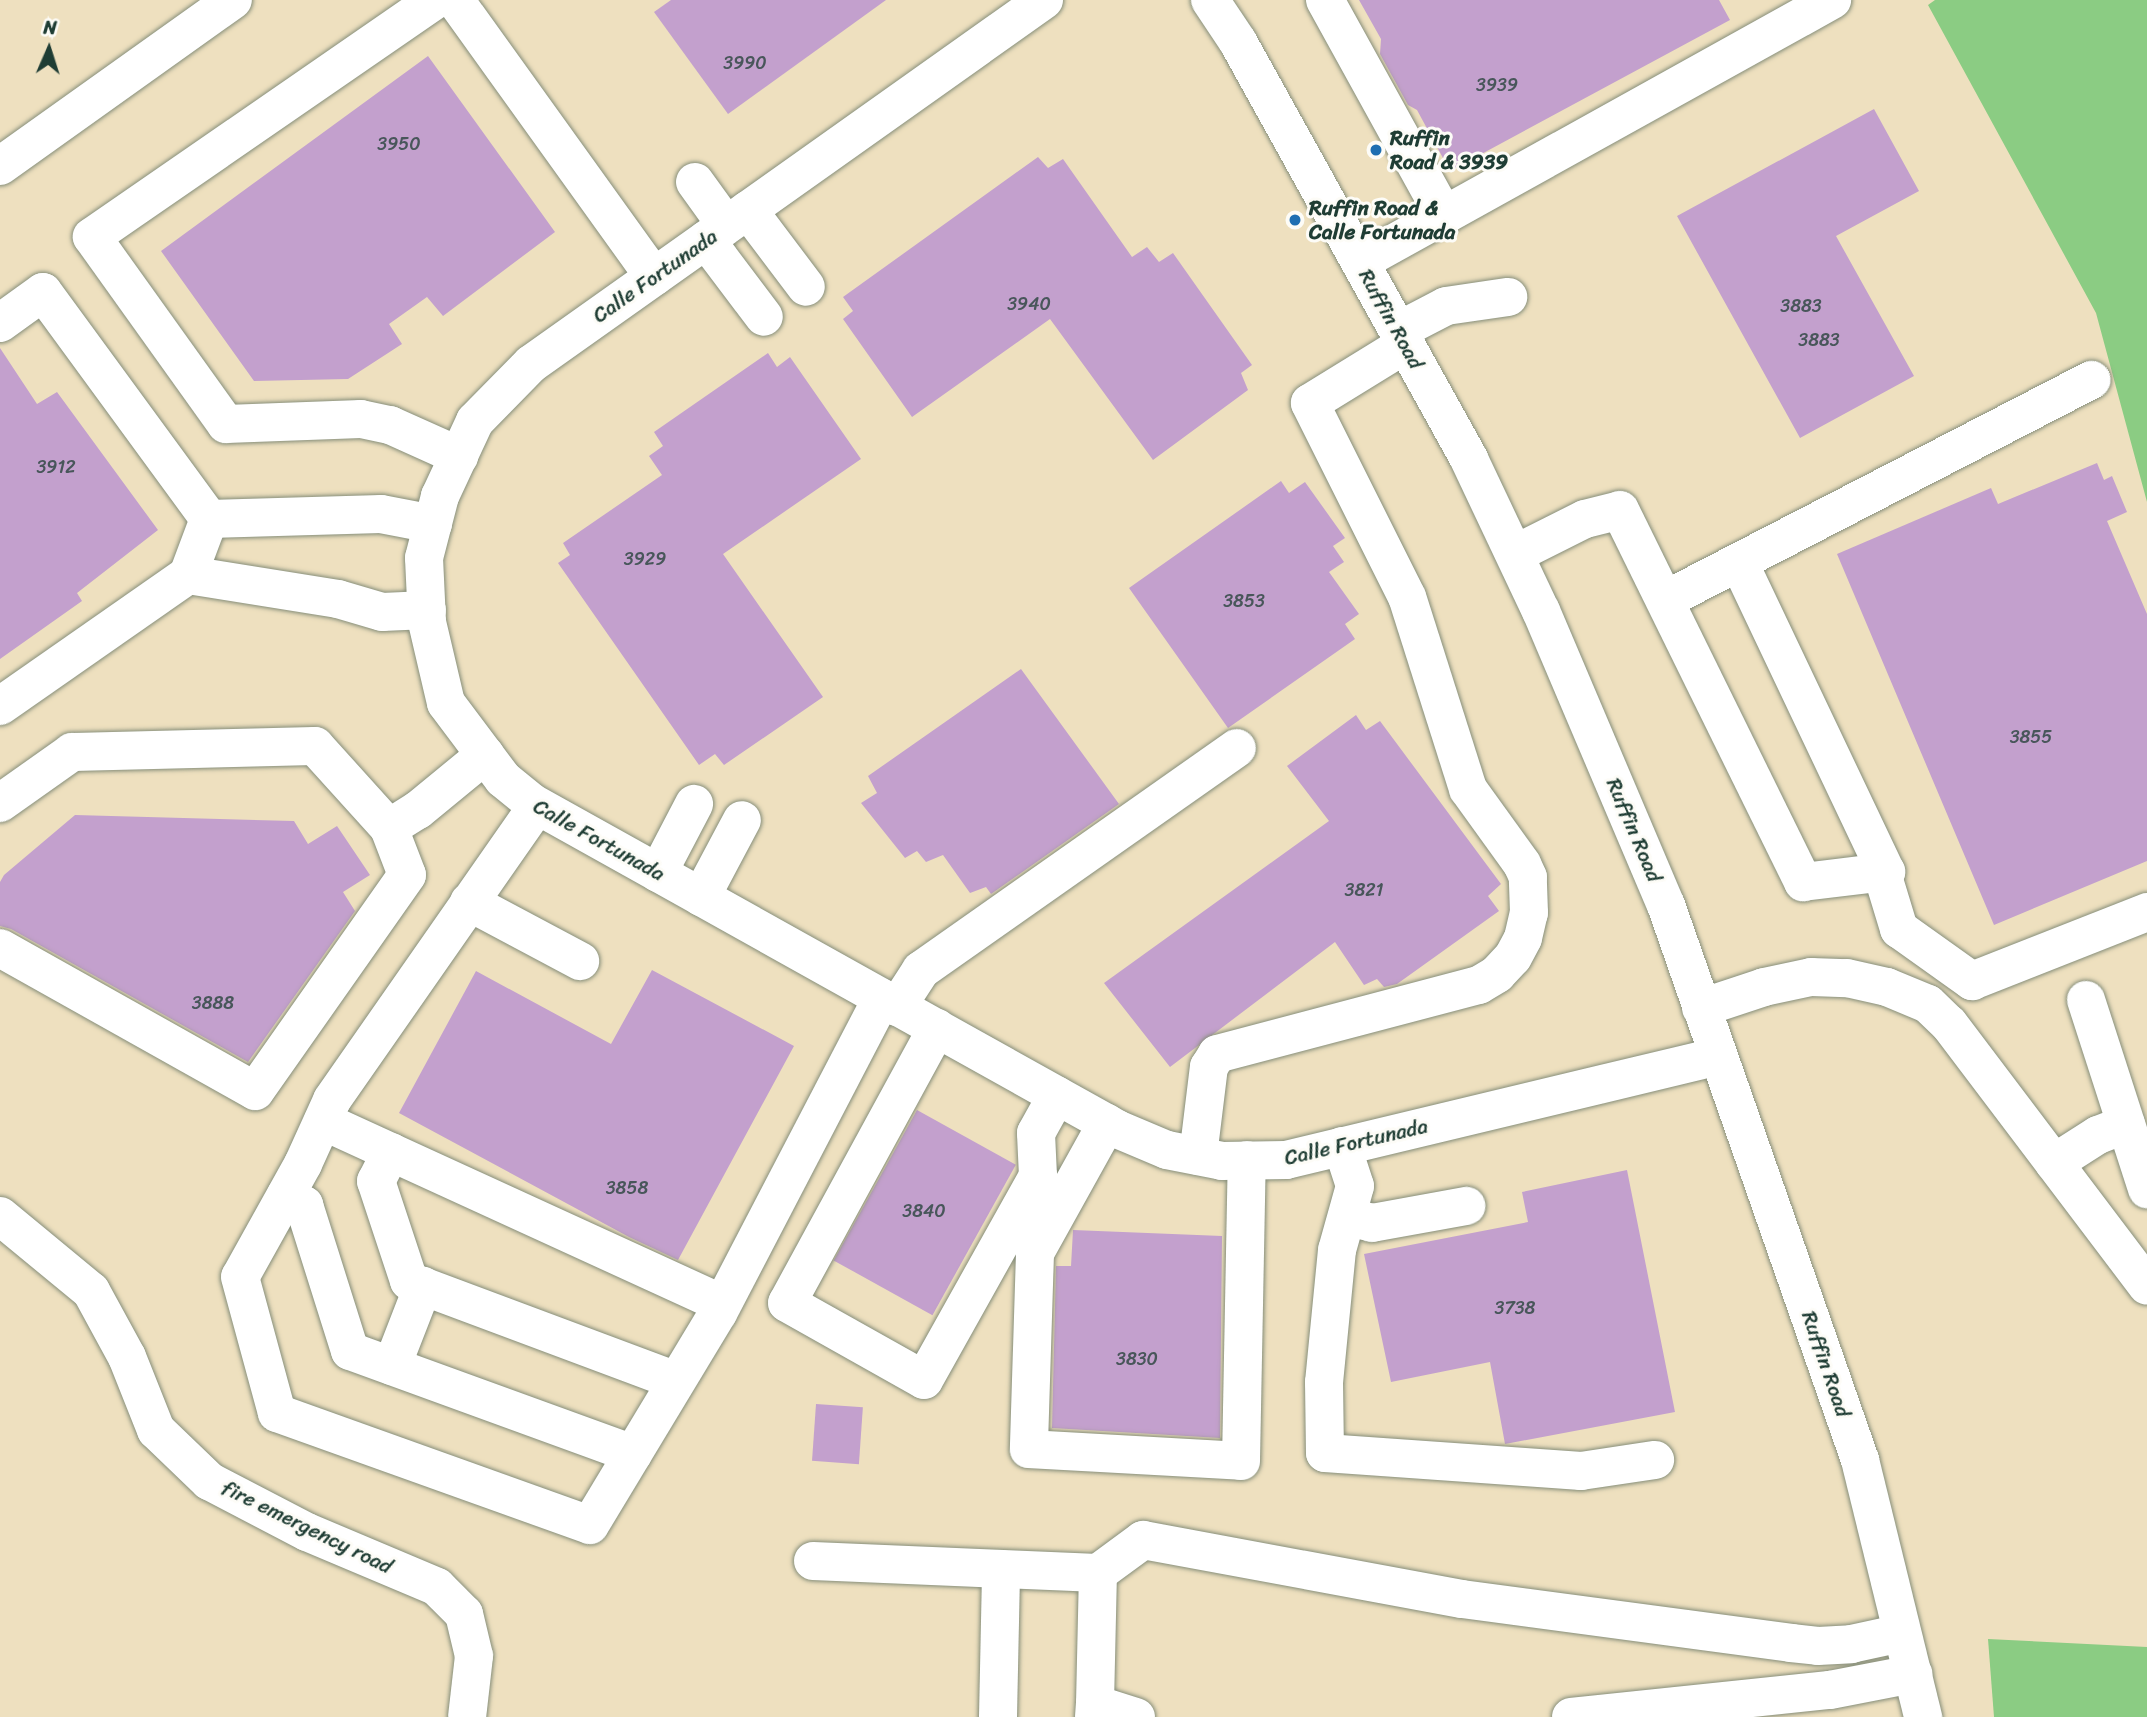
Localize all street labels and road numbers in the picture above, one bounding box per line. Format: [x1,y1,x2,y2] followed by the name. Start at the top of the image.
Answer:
[588,224,722,328] street label: Calle Fortunada
[1353,265,1429,373] street label: Ruffin Road
[1601,774,1667,886] street label: Ruffin Road
[529,793,669,887] street label: Calle Fortunada
[1282,1113,1430,1171] street label: Calle Fortunada
[1796,1308,1856,1420] street label: Ruffin Road
[218,1475,396,1579] street label: fire emergency road

